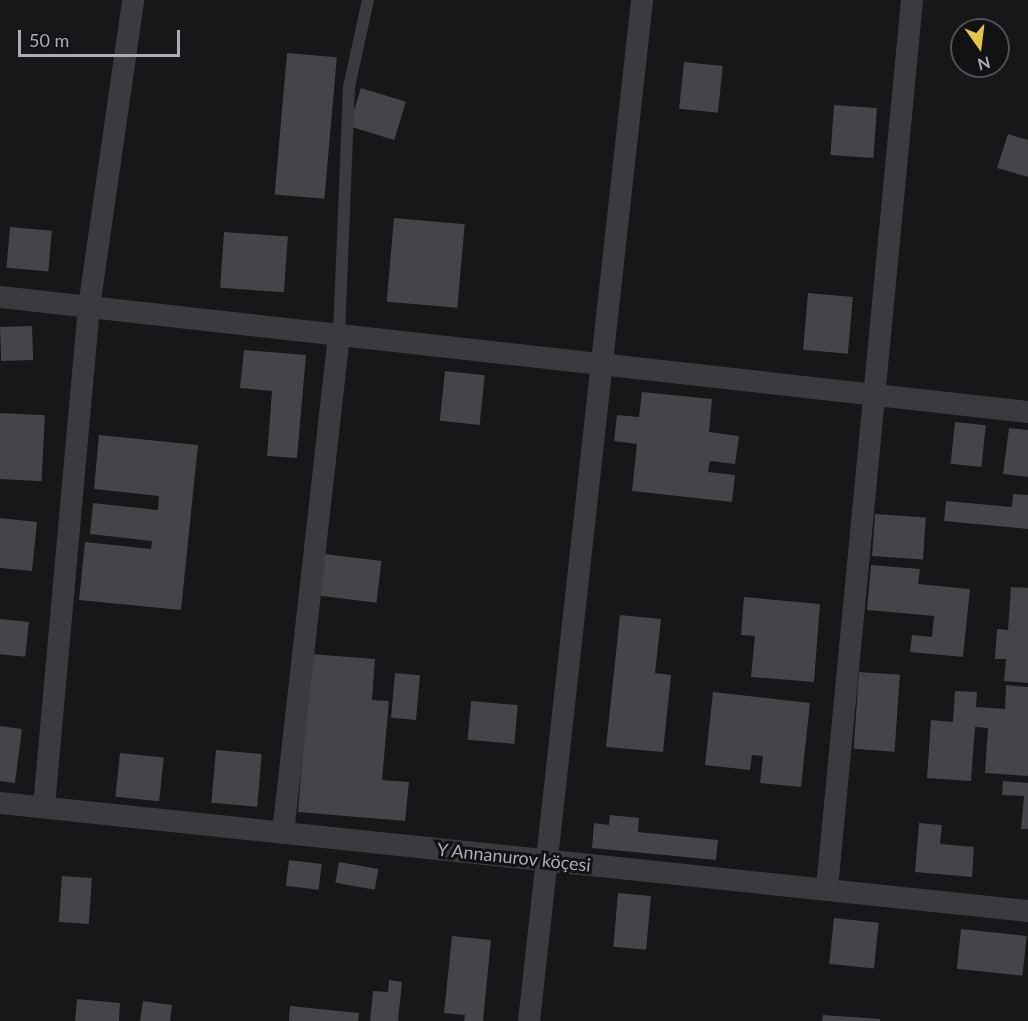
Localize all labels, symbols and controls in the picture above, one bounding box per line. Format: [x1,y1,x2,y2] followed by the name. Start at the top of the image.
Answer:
[21,18,183,56] scale bar
[950,18,1010,78] north arrow
[29,29,69,51] text: 50 m
[976,53,992,75] text: N
[435,838,593,876] street label: Y Annanurov köçesi

